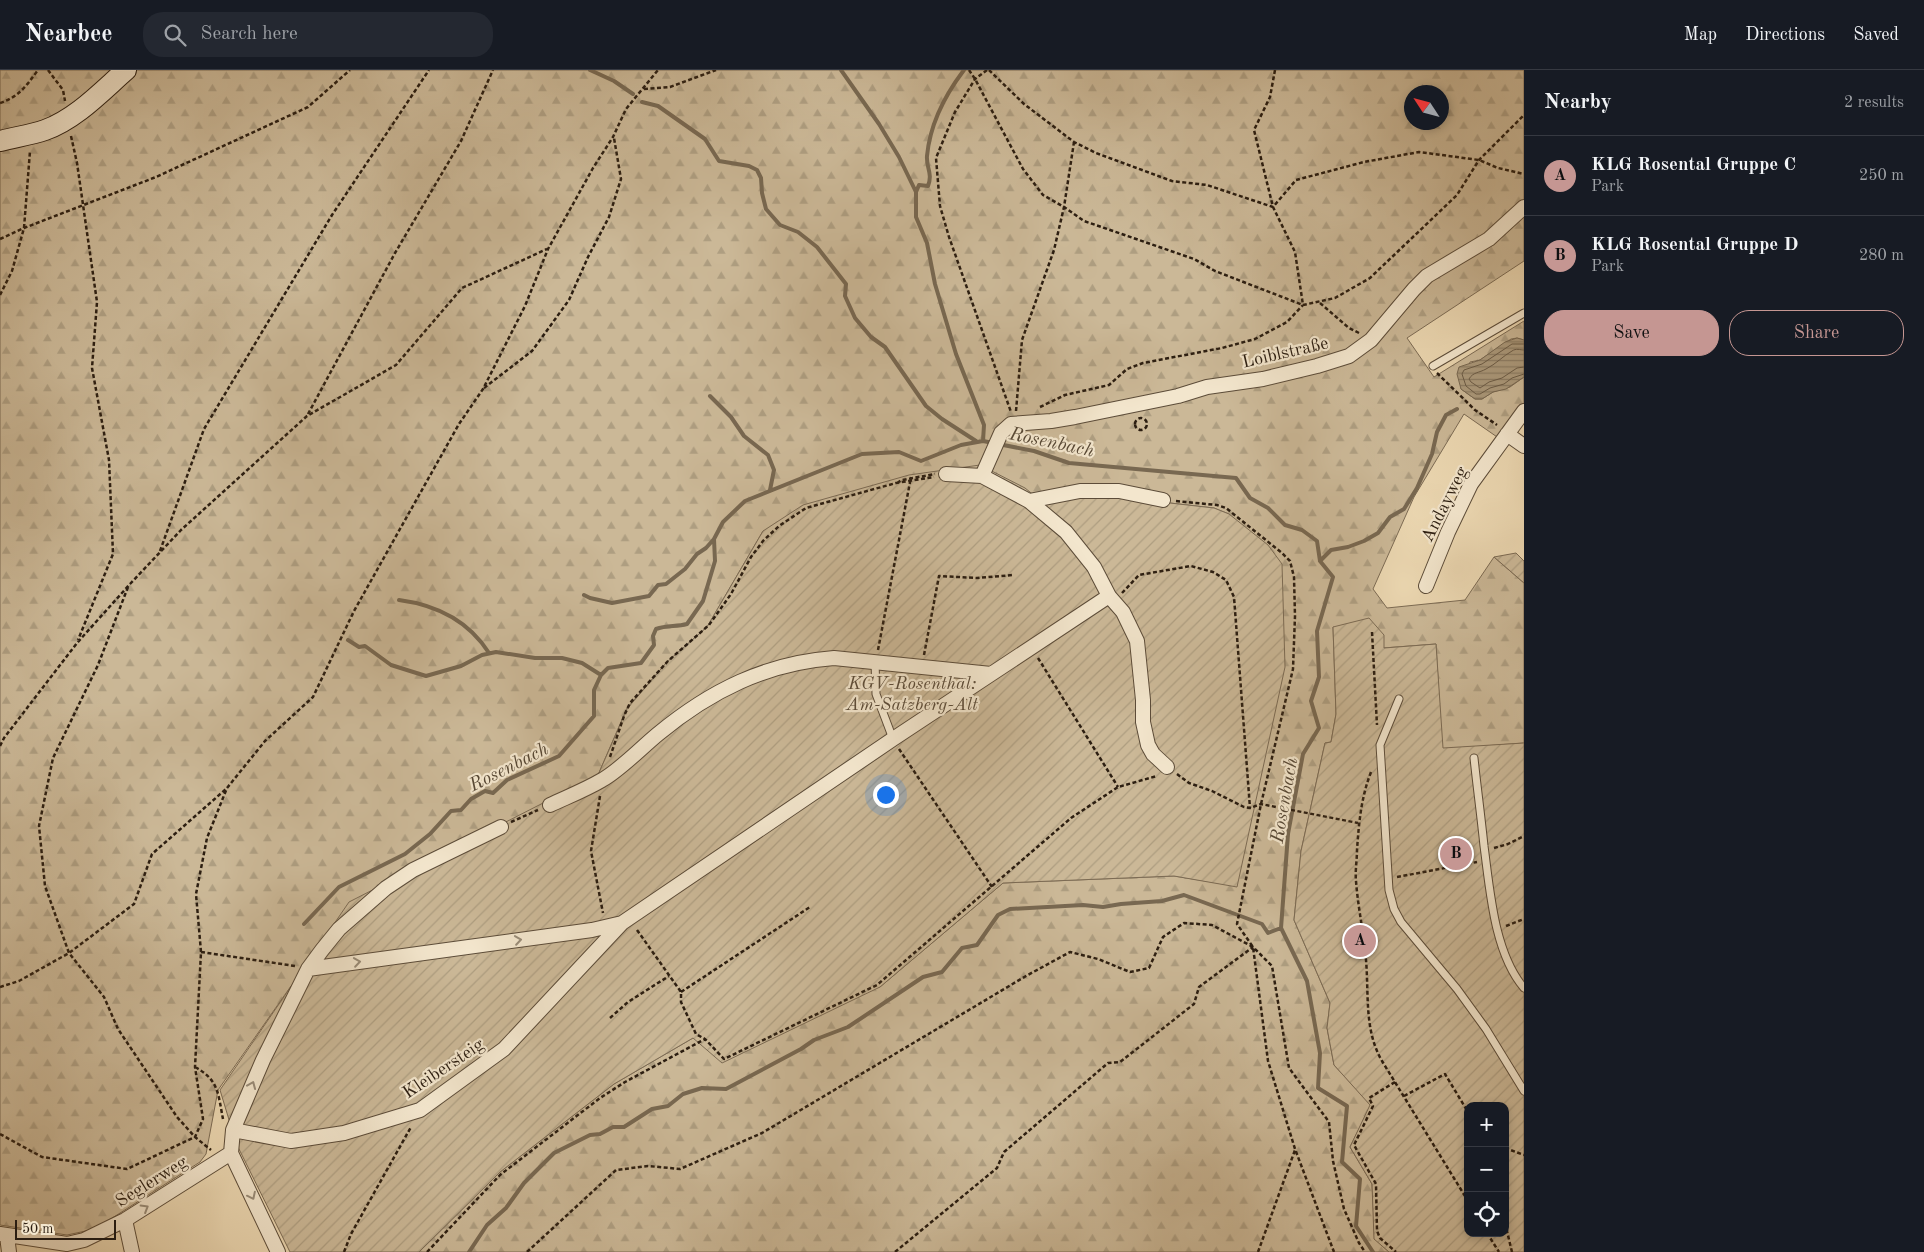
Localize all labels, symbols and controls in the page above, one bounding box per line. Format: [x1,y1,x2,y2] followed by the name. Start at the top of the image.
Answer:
[143,12,493,57] search box
[161,21,189,49] icon: search
[25,23,113,47] text: Nearbee
[201,25,298,44] text: Search here
[1684,26,1717,44] text: Map
[1745,26,1825,44] text: Directions
[1853,26,1899,44] text: Saved
[1404,85,1449,130] north arrow
[1544,92,1612,113] text: Nearby
[1844,95,1904,111] text: 2 results
[1591,156,1796,175] text: KLG Rosental Gruppe C
[1554,168,1566,184] text: A
[1859,168,1904,184] text: 250 m
[1591,179,1624,195] text: Park
[1591,236,1799,255] text: KLG Rosental Gruppe D
[1554,248,1566,264] text: B
[1859,248,1904,264] text: 280 m
[1591,259,1624,275] text: Park
[1544,310,1719,356] button: Save
[1729,310,1904,356] button: Share
[1240,334,1330,372] street label: Loiblstraße
[1006,425,1096,462] water label: Rosenbach
[1418,464,1472,545] street label: Andayweg
[845,675,978,714] park label: KGV-Rosenthal: Am-Satzberg-Alt
[466,740,552,797] water label: Rosenbach
[1268,756,1302,846] water label: Rosenbach
[873,782,899,808] your location
[1440,835,1472,873] pin: B
[1344,922,1376,960] pin: A
[513,936,522,946] one-way arrow
[353,957,361,968] one-way arrow
[400,1035,488,1102] street label: Kleibersteig
[246,1081,257,1090] one-way arrow
[1464,1102,1509,1237] map controls
[1464,1102,1509,1147] button: +
[1464,1147,1509,1192] button: −
[113,1153,191,1211] street label: Seglerweg
[246,1191,256,1200] one-way arrow
[1464,1192,1509,1237] button: locate
[139,1205,148,1215] one-way arrow
[15,1217,116,1240] scale bar
[22,1222,53,1236] text: 50 m

